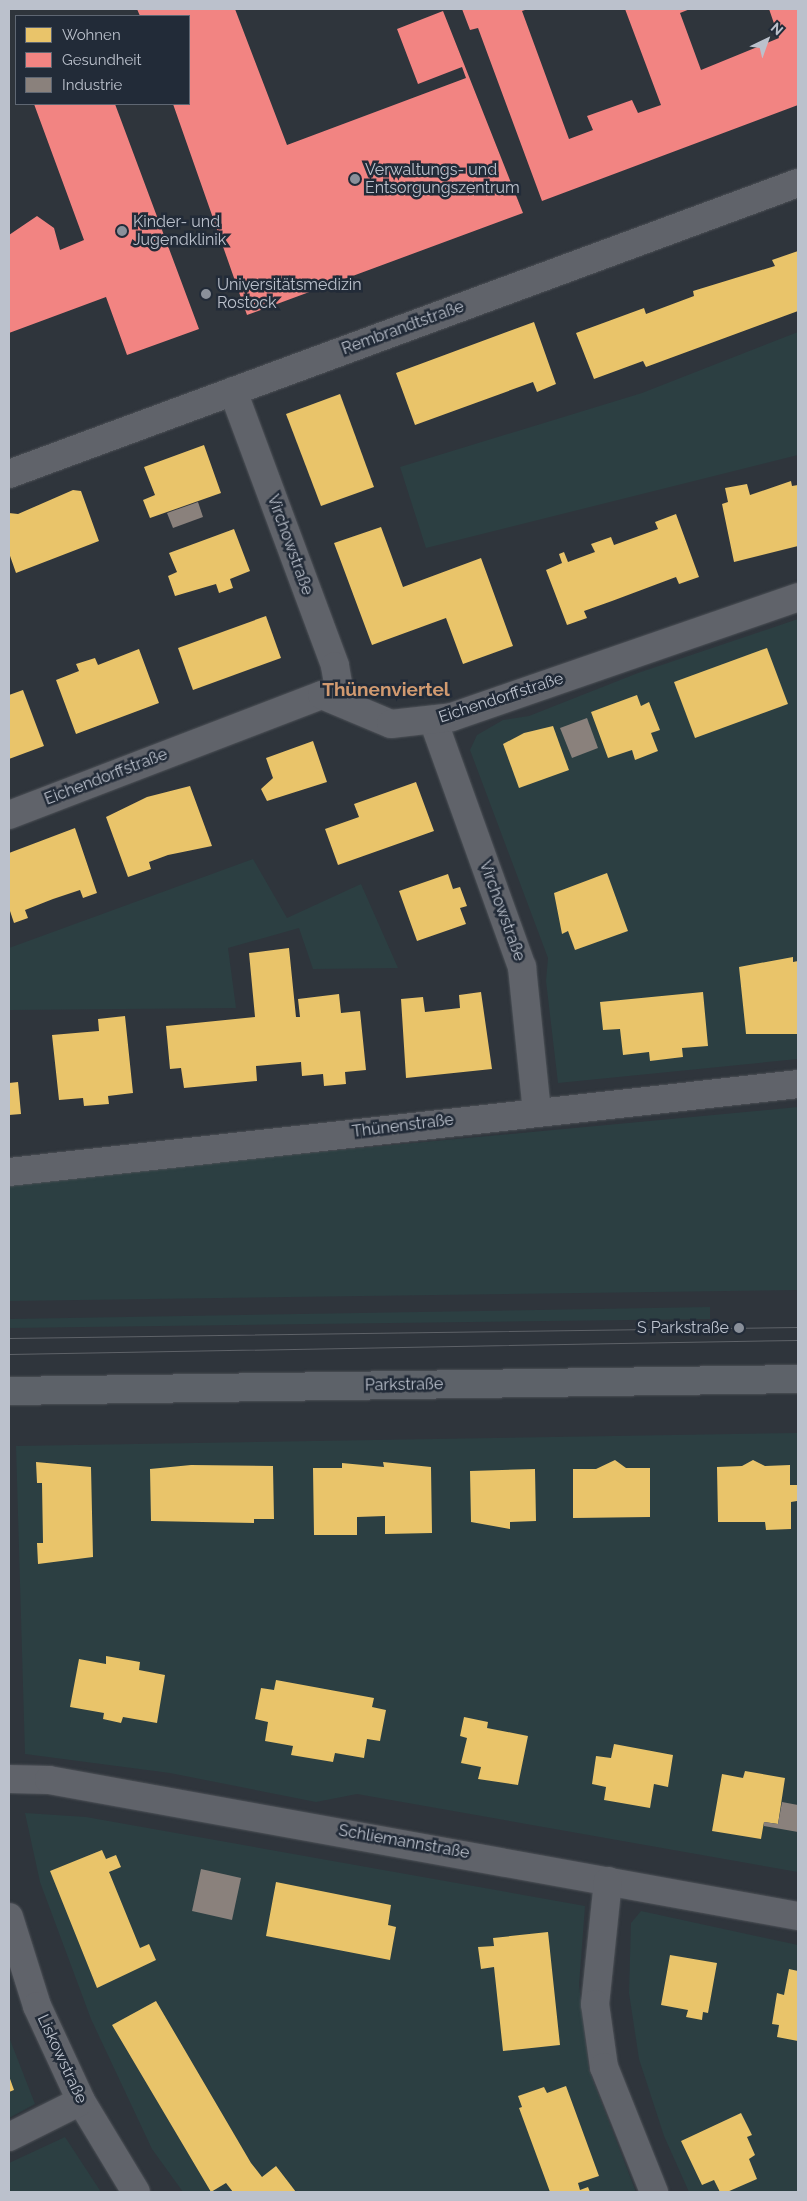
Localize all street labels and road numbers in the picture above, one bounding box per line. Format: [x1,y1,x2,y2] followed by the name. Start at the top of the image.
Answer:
[339,297,467,359] street label: Rembrandtstraße
[263,492,317,598] street label: Virchowstraße
[436,669,566,727] street label: Eichendorffstraße
[42,745,170,809] street label: Eichendorffstraße
[475,858,529,964] street label: Virchowstraße
[351,1110,455,1142] street label: Thünenstraße
[365,1375,443,1395] street label: Parkstraße
[337,1821,471,1863] street label: Schliemannstraße
[33,2011,91,2107] street label: Liskowstraße

